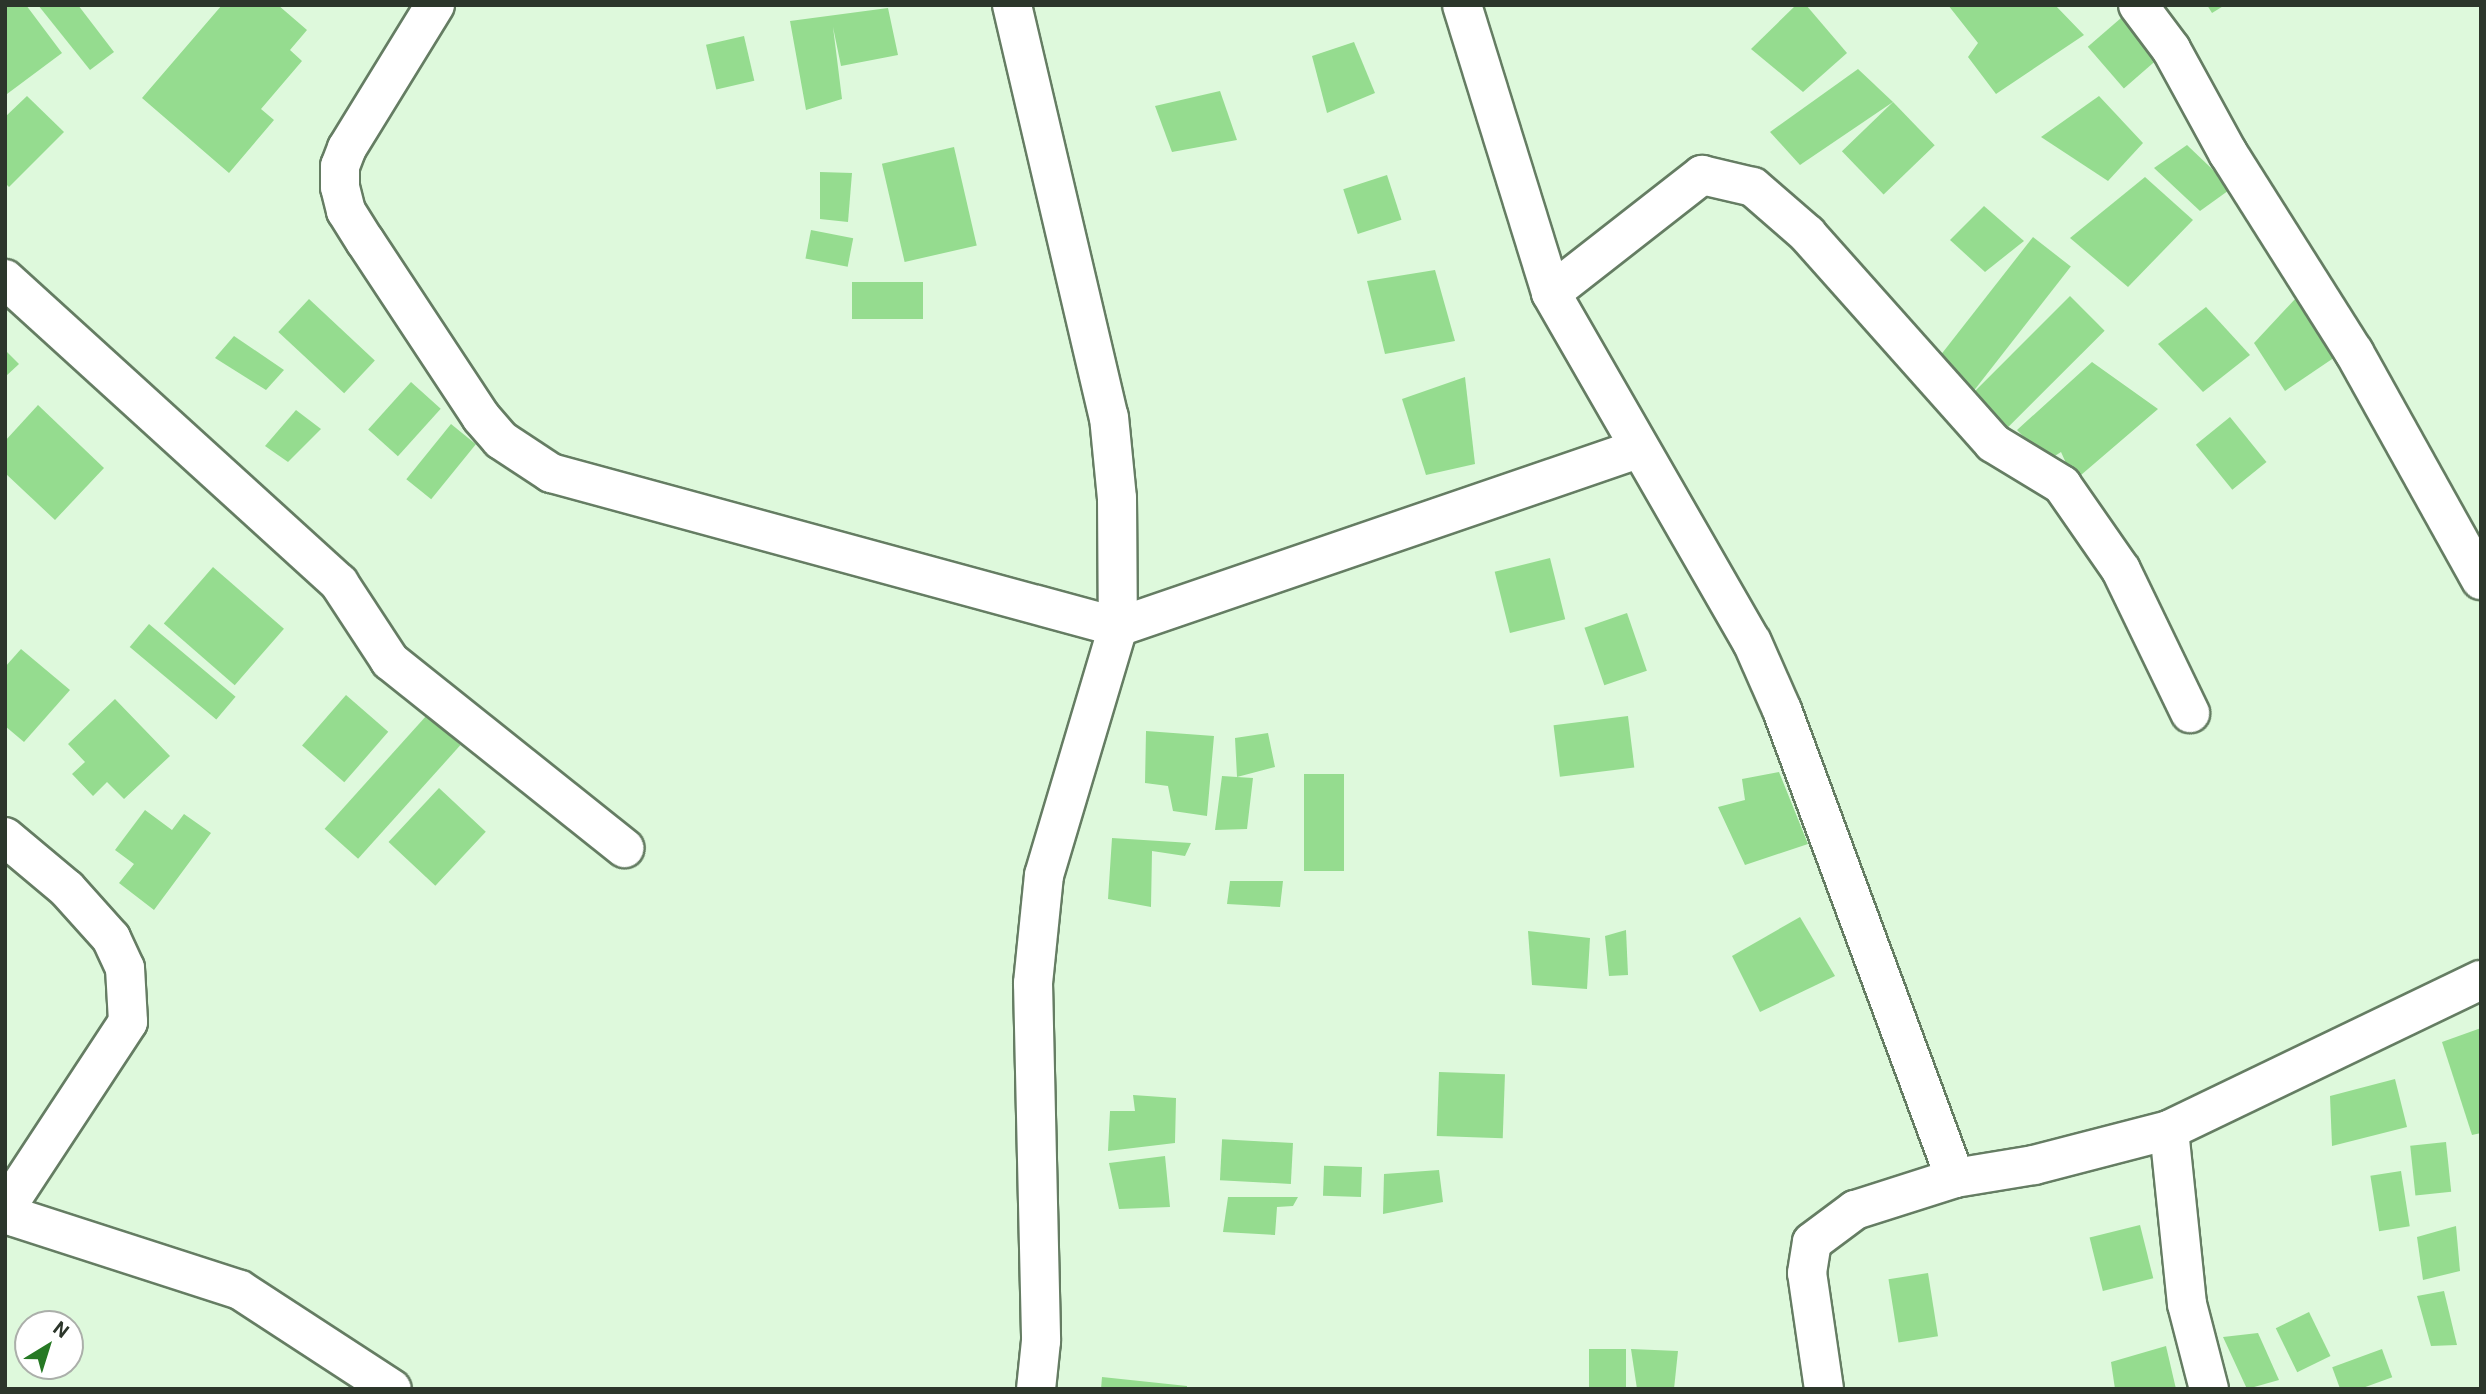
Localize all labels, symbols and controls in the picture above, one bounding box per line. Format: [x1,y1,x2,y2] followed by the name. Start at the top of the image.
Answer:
[14,1310,84,1380] north arrow
[49,1316,73,1343] text: N

